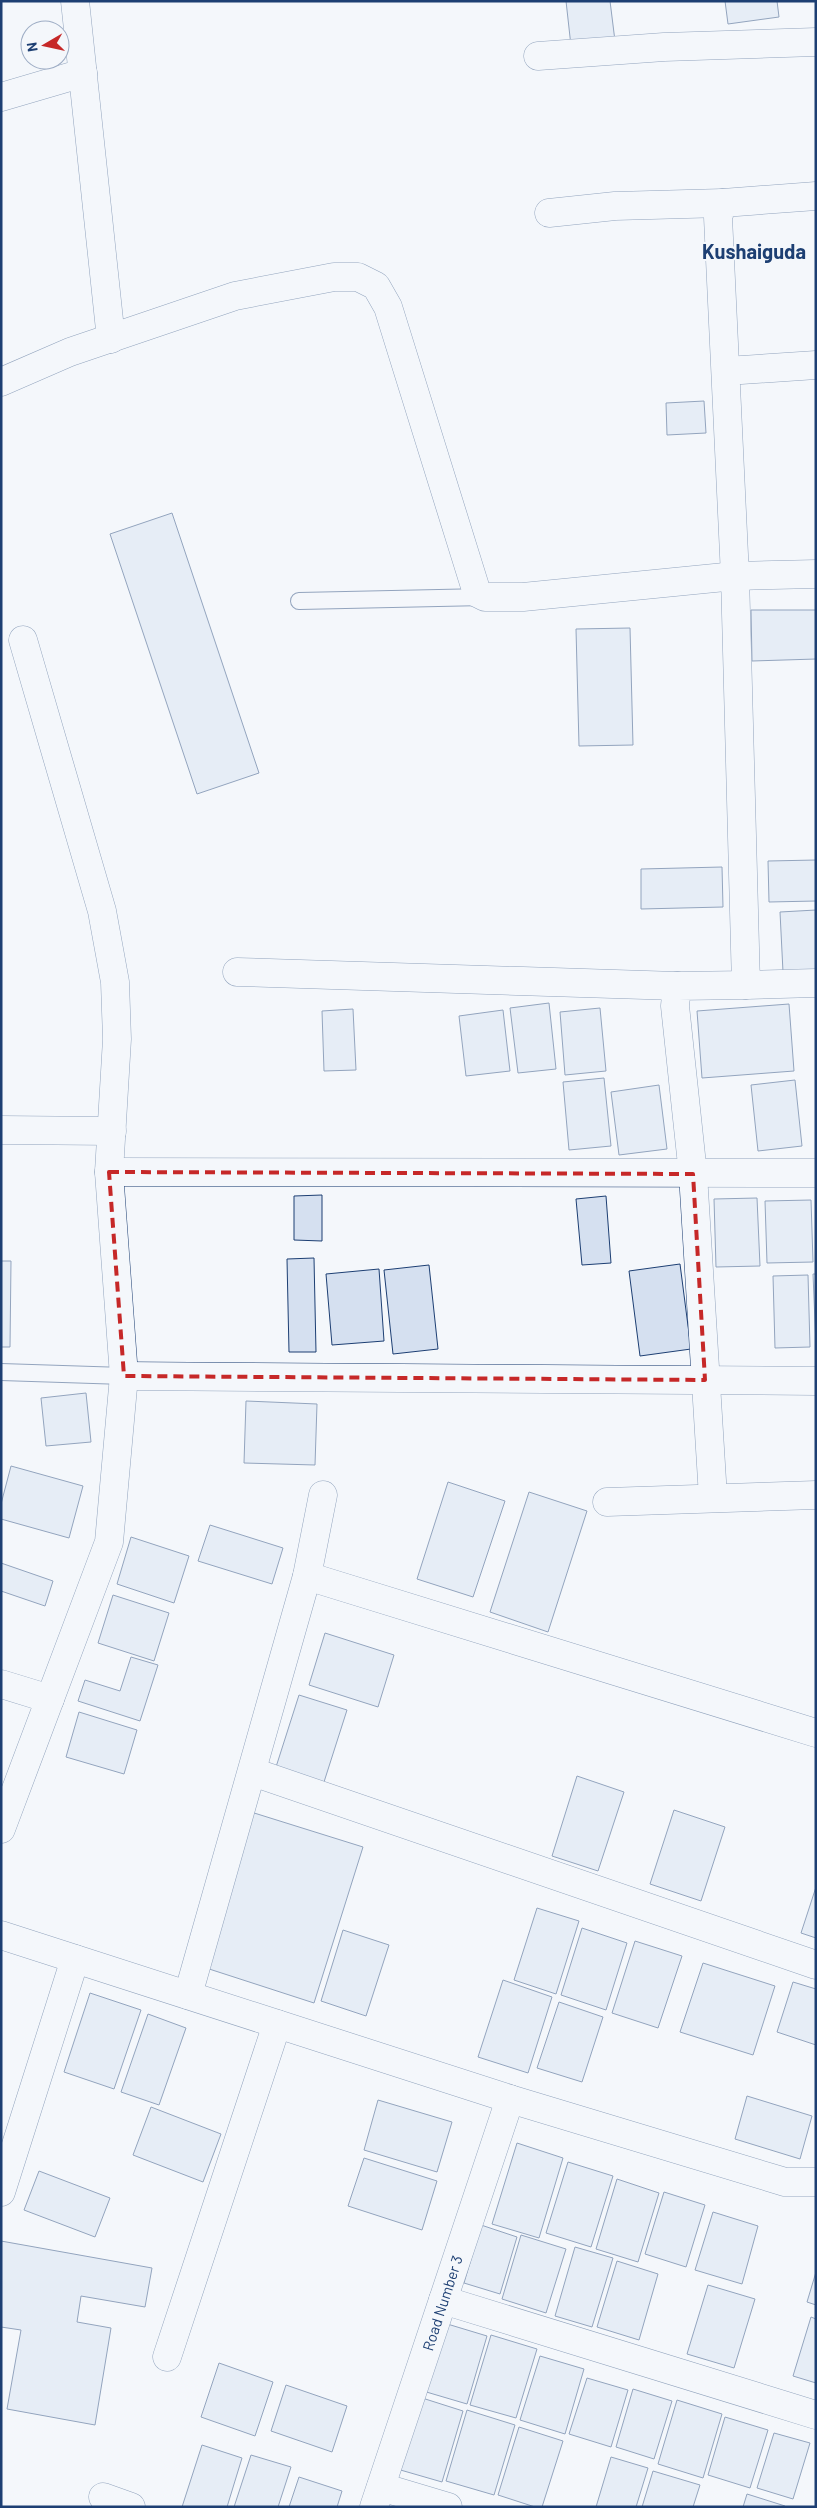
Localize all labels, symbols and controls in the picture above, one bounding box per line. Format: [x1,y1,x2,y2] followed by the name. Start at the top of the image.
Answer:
[20,20,70,70] north arrow
[23,41,41,53] text: N
[702,239,806,263] district label: Kushaiguda
[418,2253,466,2353] street label: Road Number 3

